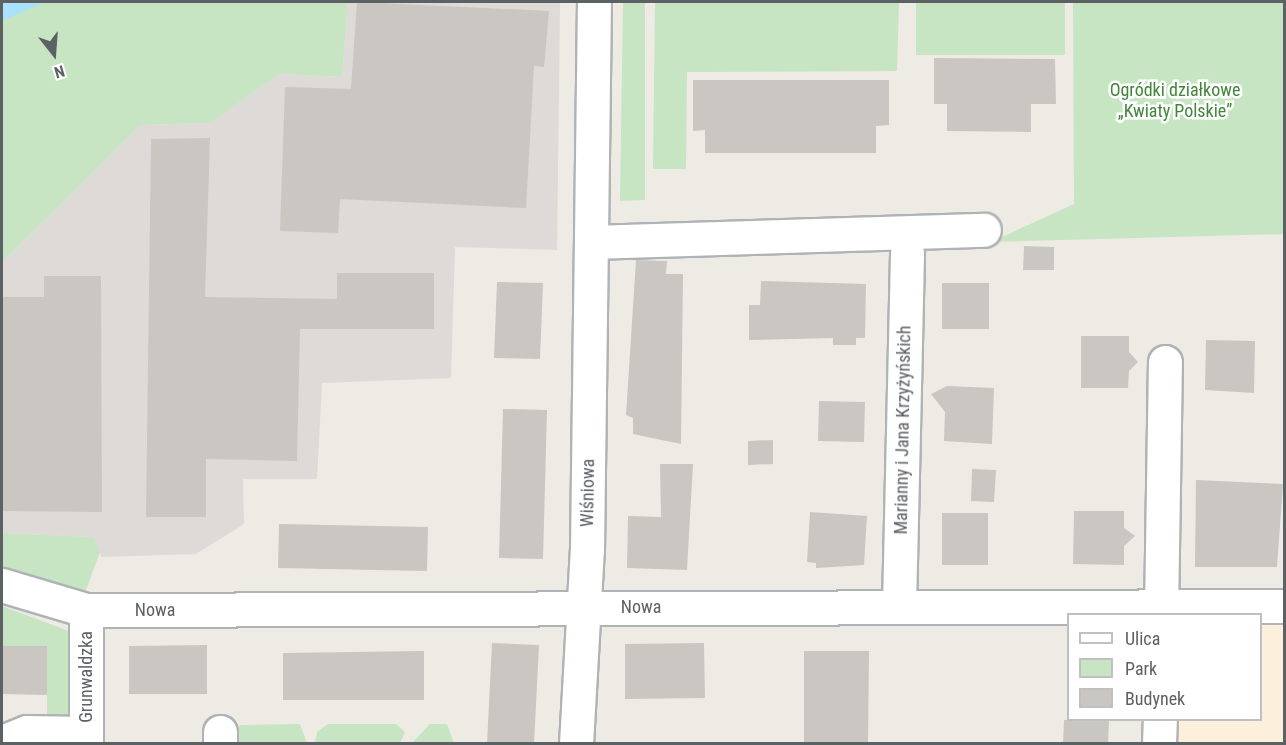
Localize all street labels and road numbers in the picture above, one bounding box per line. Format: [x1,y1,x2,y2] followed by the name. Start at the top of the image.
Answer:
[890,325,916,535] street label: Marianny i Jana Krzyżyńskich
[577,459,599,527] street label: Wiśniowa
[621,596,661,618] street label: Nowa
[135,599,175,621] street label: Nowa
[75,631,97,723] street label: Grunwaldzka

